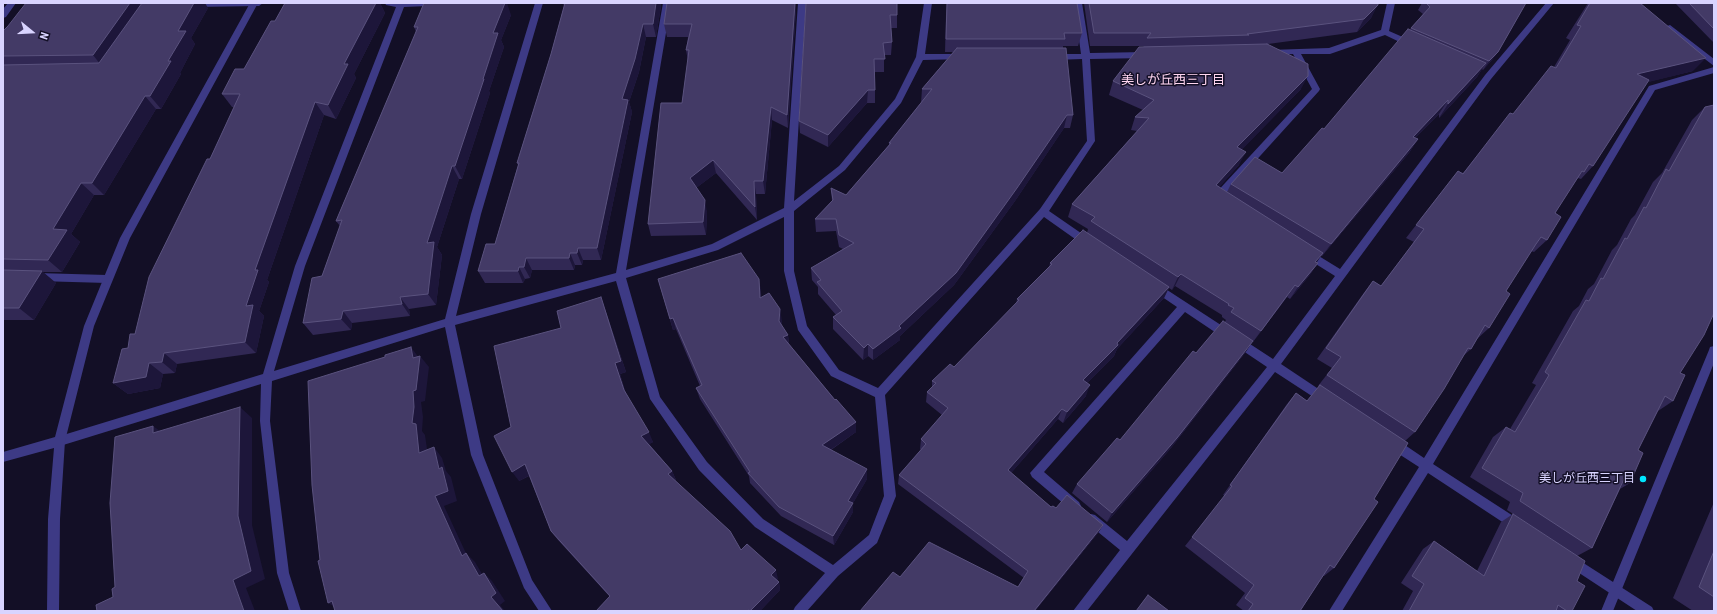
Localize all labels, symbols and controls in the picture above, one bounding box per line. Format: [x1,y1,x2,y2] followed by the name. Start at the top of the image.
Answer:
[12,12,52,52] north arrow
[37,31,51,41] text: N
[1121,73,1225,89] district label: 美しが丘西三丁目
[1539,472,1635,486] place label: 美しが丘西三丁目
[1638,474,1648,484] marker: 美しが丘西三丁目

